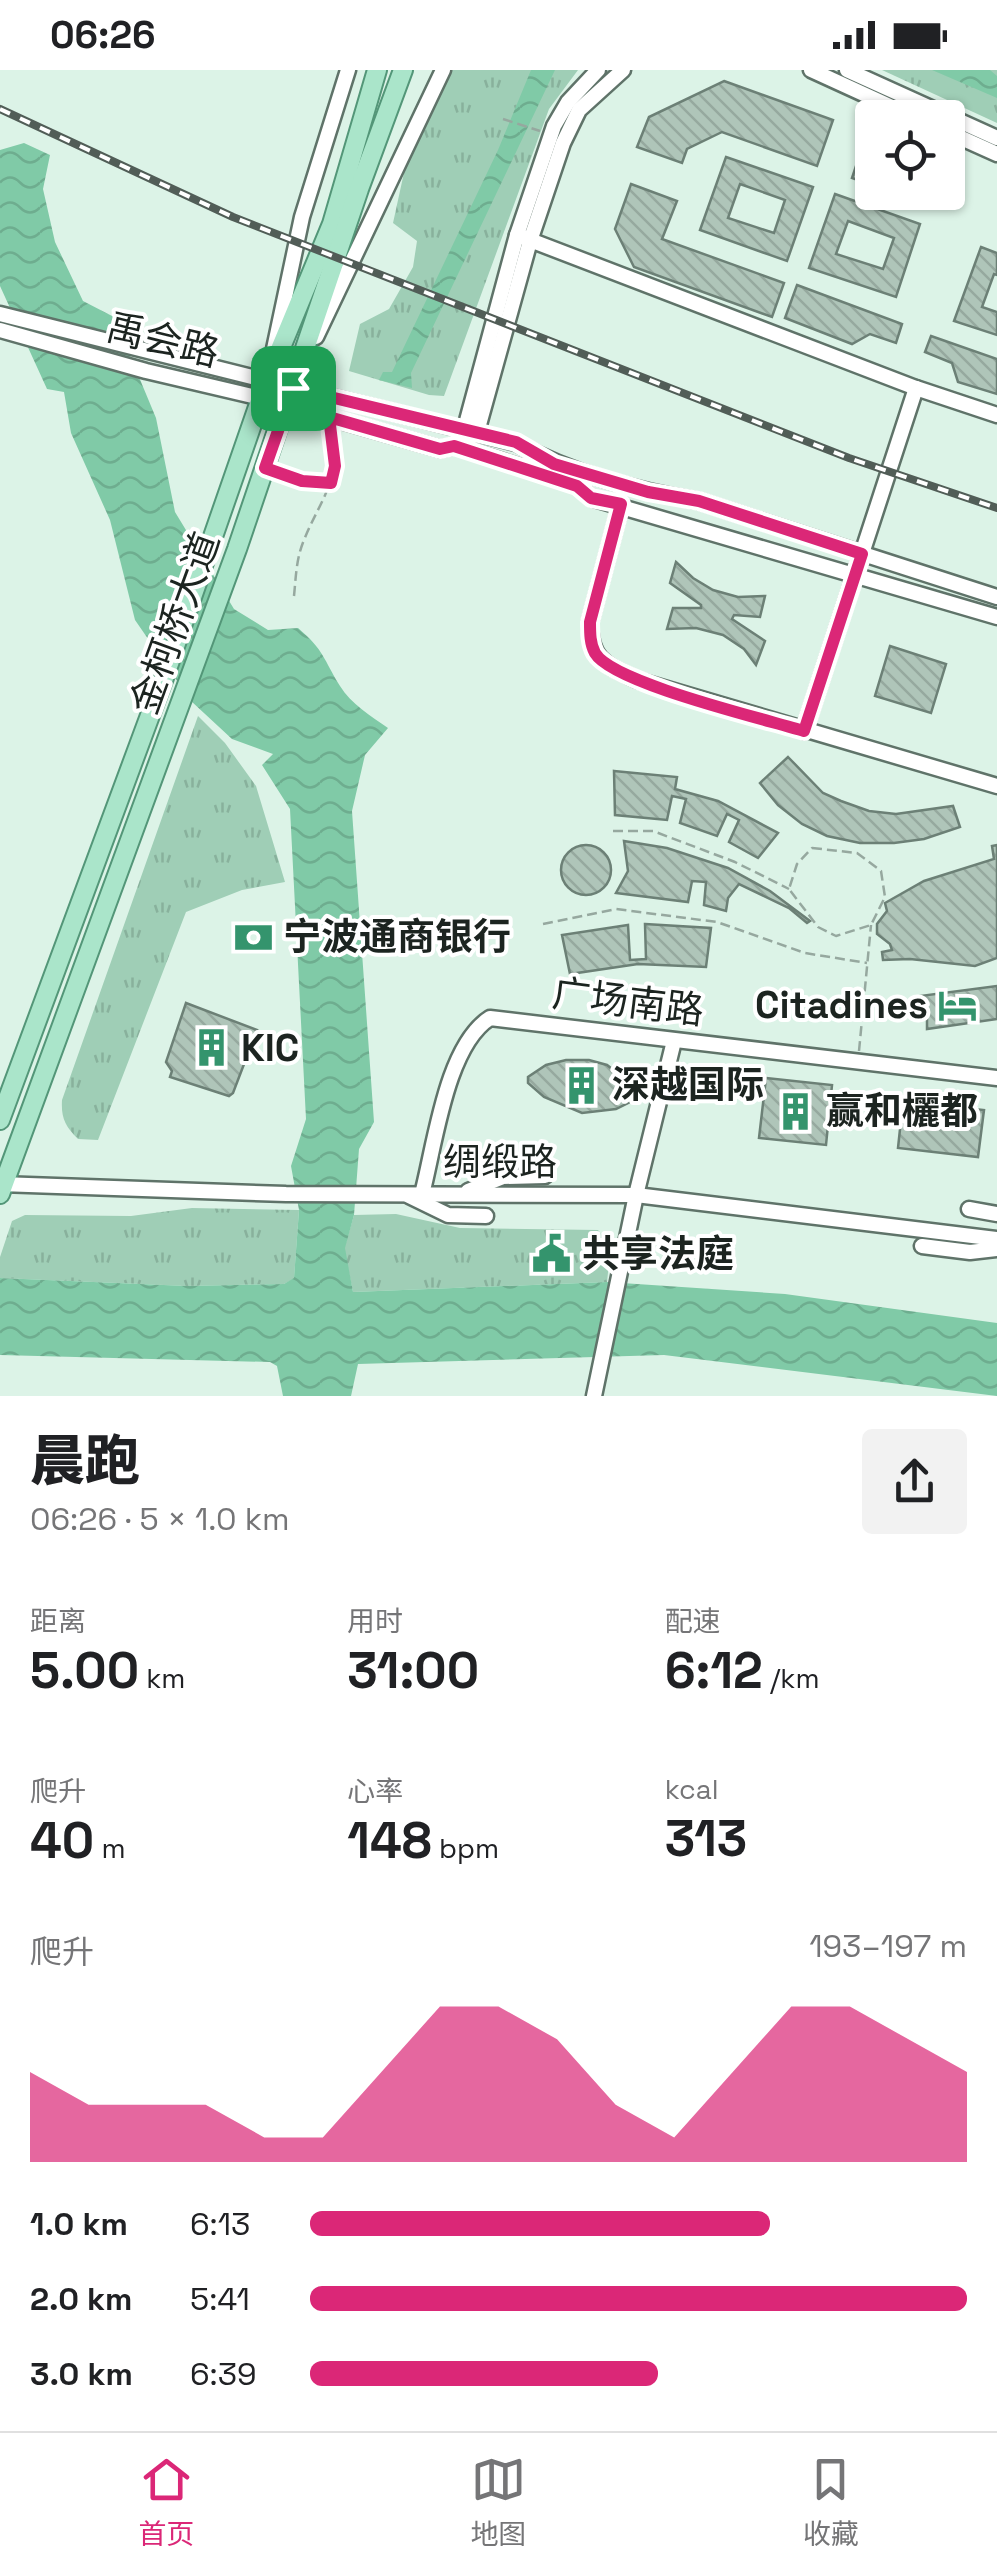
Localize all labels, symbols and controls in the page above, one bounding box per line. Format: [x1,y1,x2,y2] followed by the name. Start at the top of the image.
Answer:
[50,11,156,59] text: 06:26
[855,100,965,210] map controls
[855,100,965,210] button: locate
[102,303,224,377] street label: 禹会路
[251,346,336,431] pin
[266,361,321,416] icon: arrive
[120,526,230,720] street label: 金柯桥大道
[283,913,511,961] place label: 宁波通商银行
[232,916,274,958] bank icon: 宁波通商银行
[550,969,706,1035] street label: 广场南路
[755,981,928,1029] place label: Citadines
[937,984,979,1026] hotel icon: Citadines
[241,1024,299,1072] place label: KIC
[190,1027,232,1069] building icon: KIC
[612,1061,764,1109] place label: 深越国际
[561,1064,603,1106] building icon: 深越国际
[826,1087,978,1135] place label: 赢和欐都
[775,1090,817,1132] building icon: 赢和欐都
[443,1138,557,1186] street label: 绸缎路
[582,1230,734,1278] place label: 共享法庭
[531,1233,573,1275] public building icon: 共享法庭
[30,1426,140,1496] text: 晨跑
[862,1429,967,1534] button: share
[30,1499,289,1539] text: 06:26 · 5 × 1.0 km
[30,1603,86,1639] text: 距离
[347,1603,403,1639] text: 用时
[665,1603,721,1639] text: 配速
[30,1639,139,1703] text: 5.00
[347,1639,479,1703] text: 31:00
[665,1639,763,1703] text: 6:12
[139,1660,185,1696] text: km
[763,1660,819,1696] text: /km
[665,1771,719,1807] text: kcal
[30,1773,86,1809] text: 爬升
[347,1773,403,1809] text: 心率
[665,1807,747,1871] text: 313
[30,1809,94,1873] text: 40
[347,1809,432,1873] text: 148
[94,1830,125,1866] text: m
[432,1830,499,1866] text: bpm
[809,1926,967,1966] text: 193–197 m
[30,1932,94,1972] text: 爬升
[30,2204,128,2244] text: 1.0 km
[190,2204,250,2244] text: 6:13
[30,2279,132,2319] text: 2.0 km
[190,2279,250,2319] text: 5:41
[30,2354,133,2394] text: 3.0 km
[190,2354,257,2394] text: 6:39
[138,2452,194,2552] tab: 首页
[470,2452,527,2552] tab: 地图
[803,2452,859,2552] tab: 收藏

